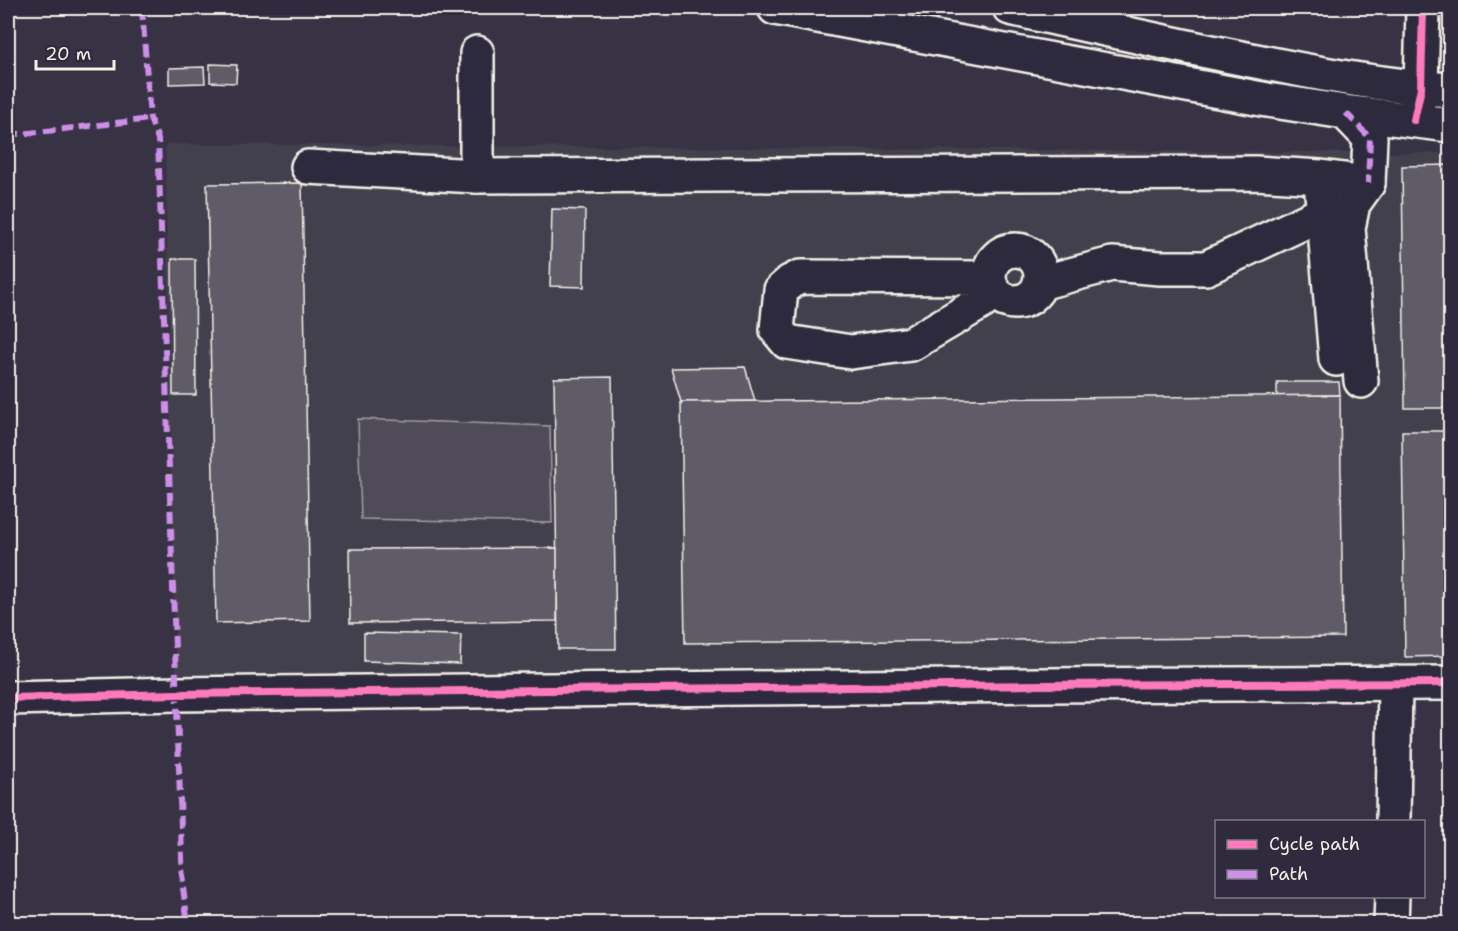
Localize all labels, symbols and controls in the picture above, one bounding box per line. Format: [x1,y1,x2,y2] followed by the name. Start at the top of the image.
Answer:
[36,33,114,71] scale bar
[45,42,91,66] text: 20 m
[1215,820,1425,898] legend
[1269,832,1360,856] text: Cycle path
[1269,862,1308,886] text: Path

